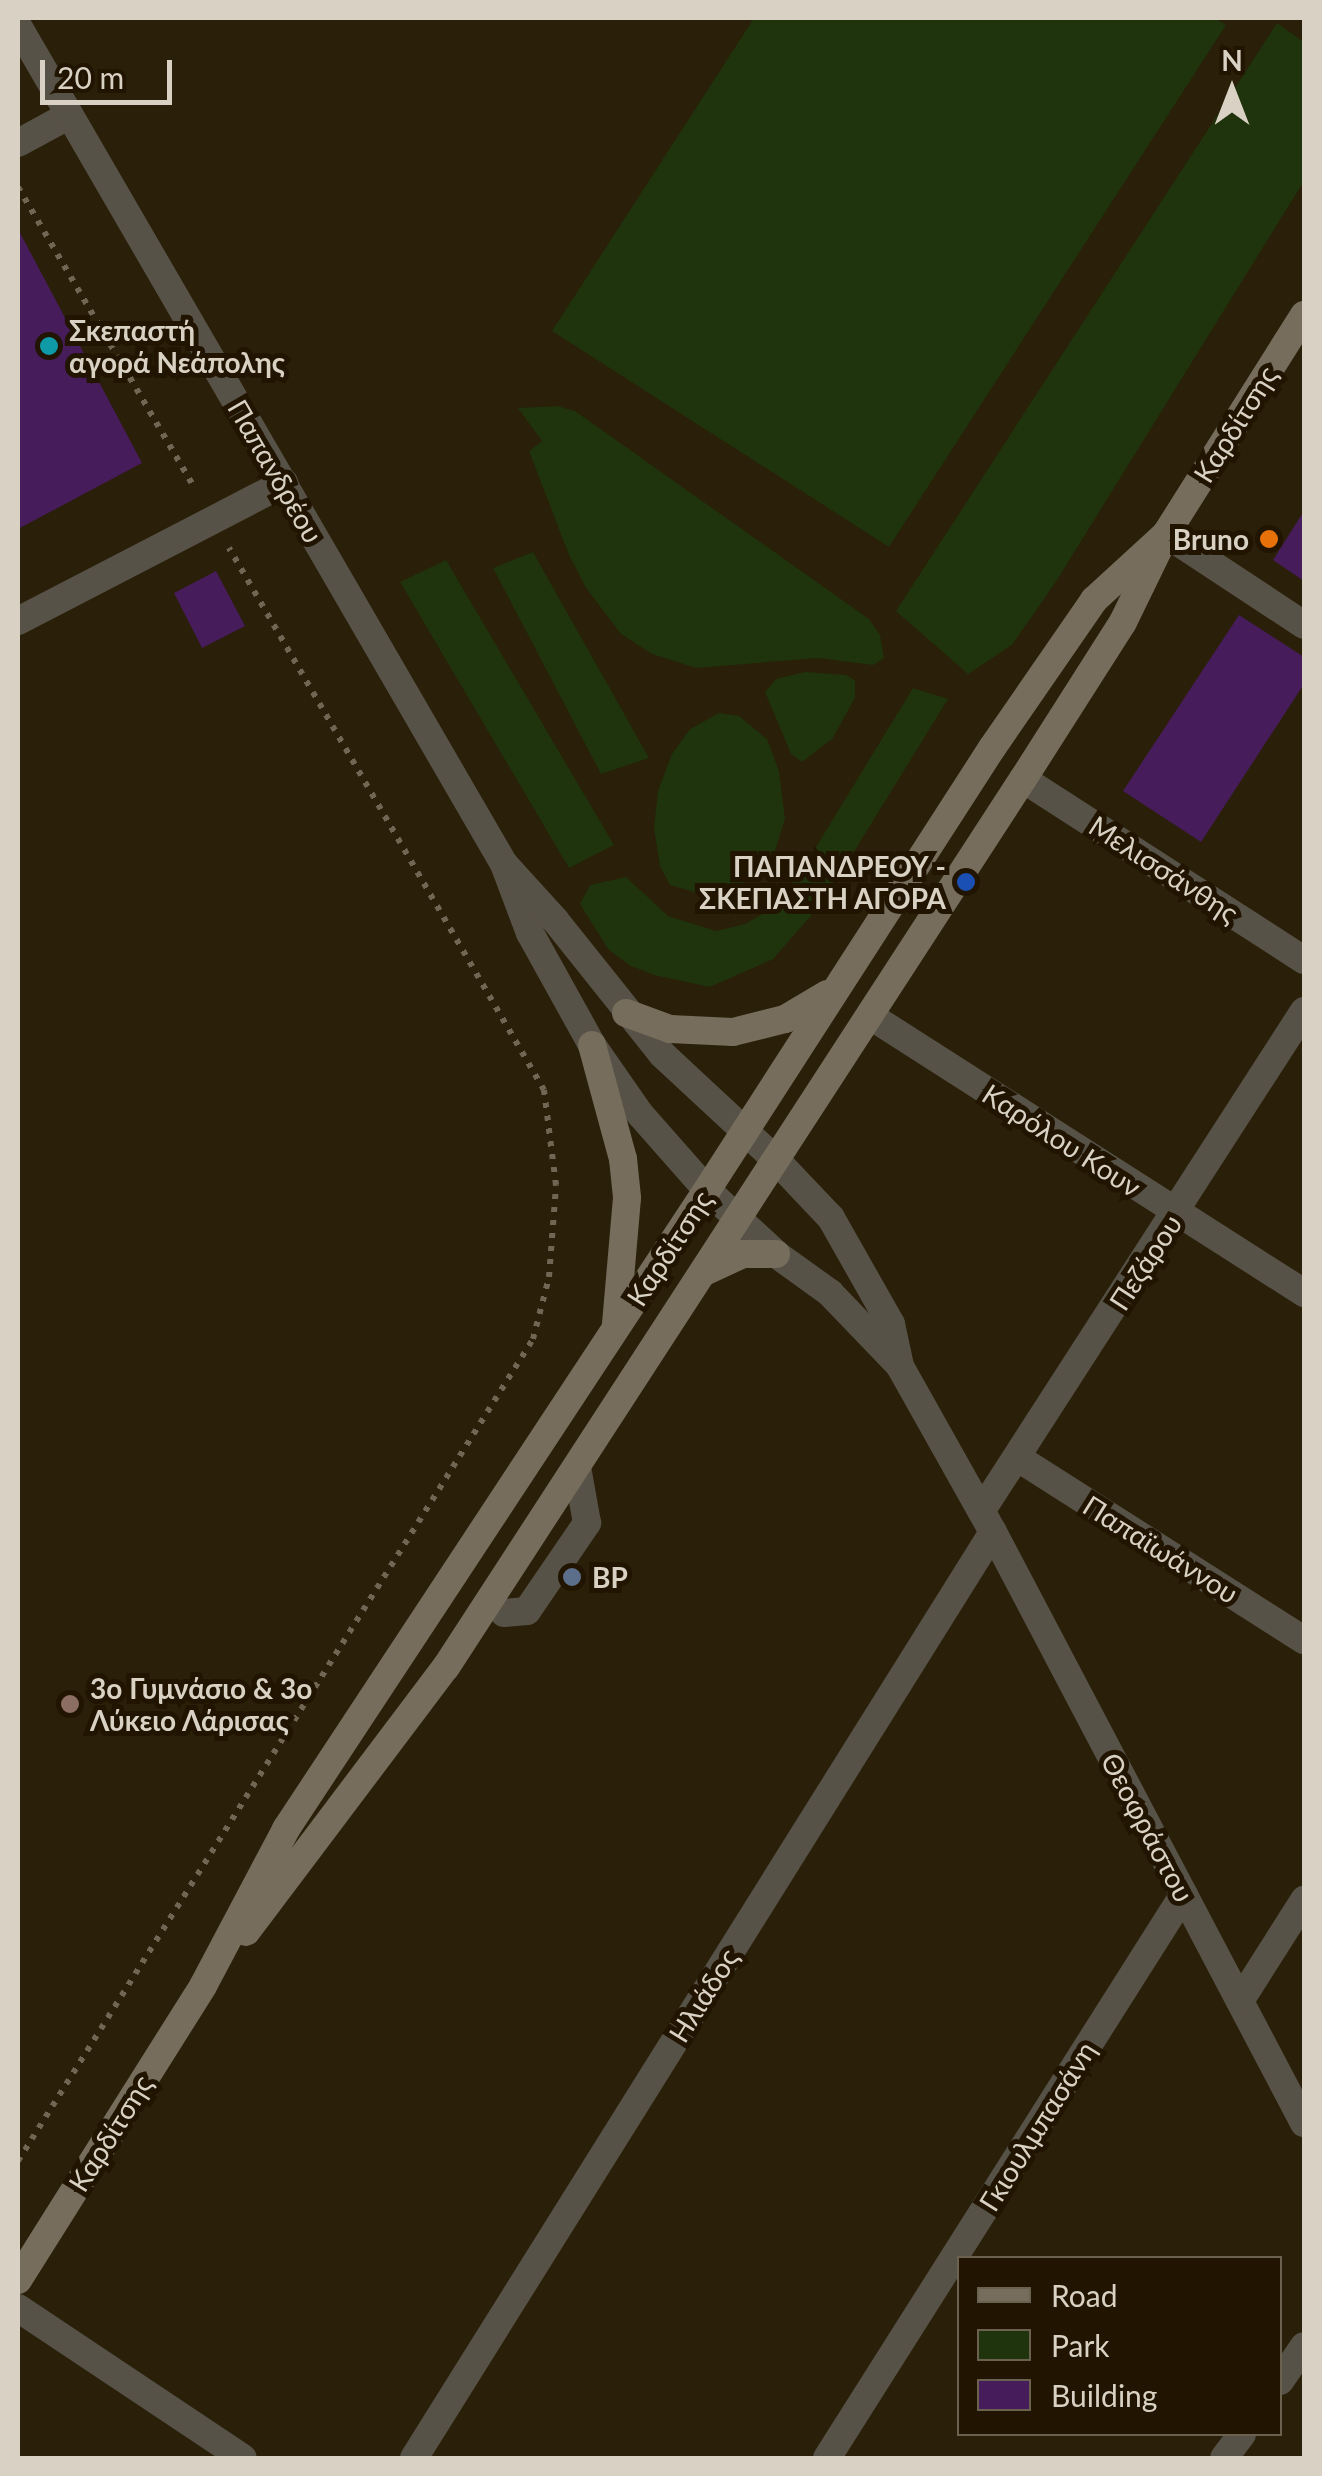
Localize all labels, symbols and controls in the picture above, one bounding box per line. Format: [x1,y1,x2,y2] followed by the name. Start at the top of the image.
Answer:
[45,40,178,102] scale bar
[1182,40,1282,140] north arrow
[1221,43,1243,77] text: N
[57,59,124,95] text: 20 m
[69,313,285,379] place label: Σκεπαστή αγορά Νεάπολης
[38,335,60,357] marker: Σκεπαστή αγορά Νεάπολης
[1186,360,1284,488] street label: Καρδίτσης
[221,393,331,549] street label: Παπανδρέου
[1173,522,1249,556] place label: Bruno
[1258,528,1280,550] marker: Bruno
[1083,808,1245,930] street label: Μελισσάνθης
[698,849,946,915] place label: ΠΑΠΑΝΔΡΕΟΥ - ΣΚΕΠΑΣΤΗ ΑΓΟΡΑ
[955,871,977,893] marker: ΠΑΠΑΝΔΡΕΟΥ - ΣΚΕΠΑΣΤΗ ΑΓΟΡΑ
[977,1076,1147,1204] street label: Καρόλου Κουν
[619,1184,719,1312] street label: Καρδίτσης
[1102,1208,1188,1316] street label: Πεζάρου
[1077,1488,1245,1610] street label: Παπαϊωάννου
[592,1560,628,1594] place label: BP
[561,1566,583,1588] marker: BP
[90,1671,312,1737] place label: 3ο Γυμνάσιο & 3ο Λύκειο Λάρισας
[59,1693,81,1715] marker: 3ο Γυμνάσιο & 3ο Λύκειο Λάρισας
[1095,1747,1201,1907] street label: Θεοφράστου
[661,1942,745,2048] street label: Ηλιάδος
[971,2035,1103,2217] street label: Γκιουλμπασάνη
[61,2069,159,2197] street label: Καρδίτσης
[957,2256,1282,2436] legend
[1051,2277,1118,2313] text: Road
[1051,2327,1110,2363] text: Park
[1051,2377,1157,2413] text: Building

